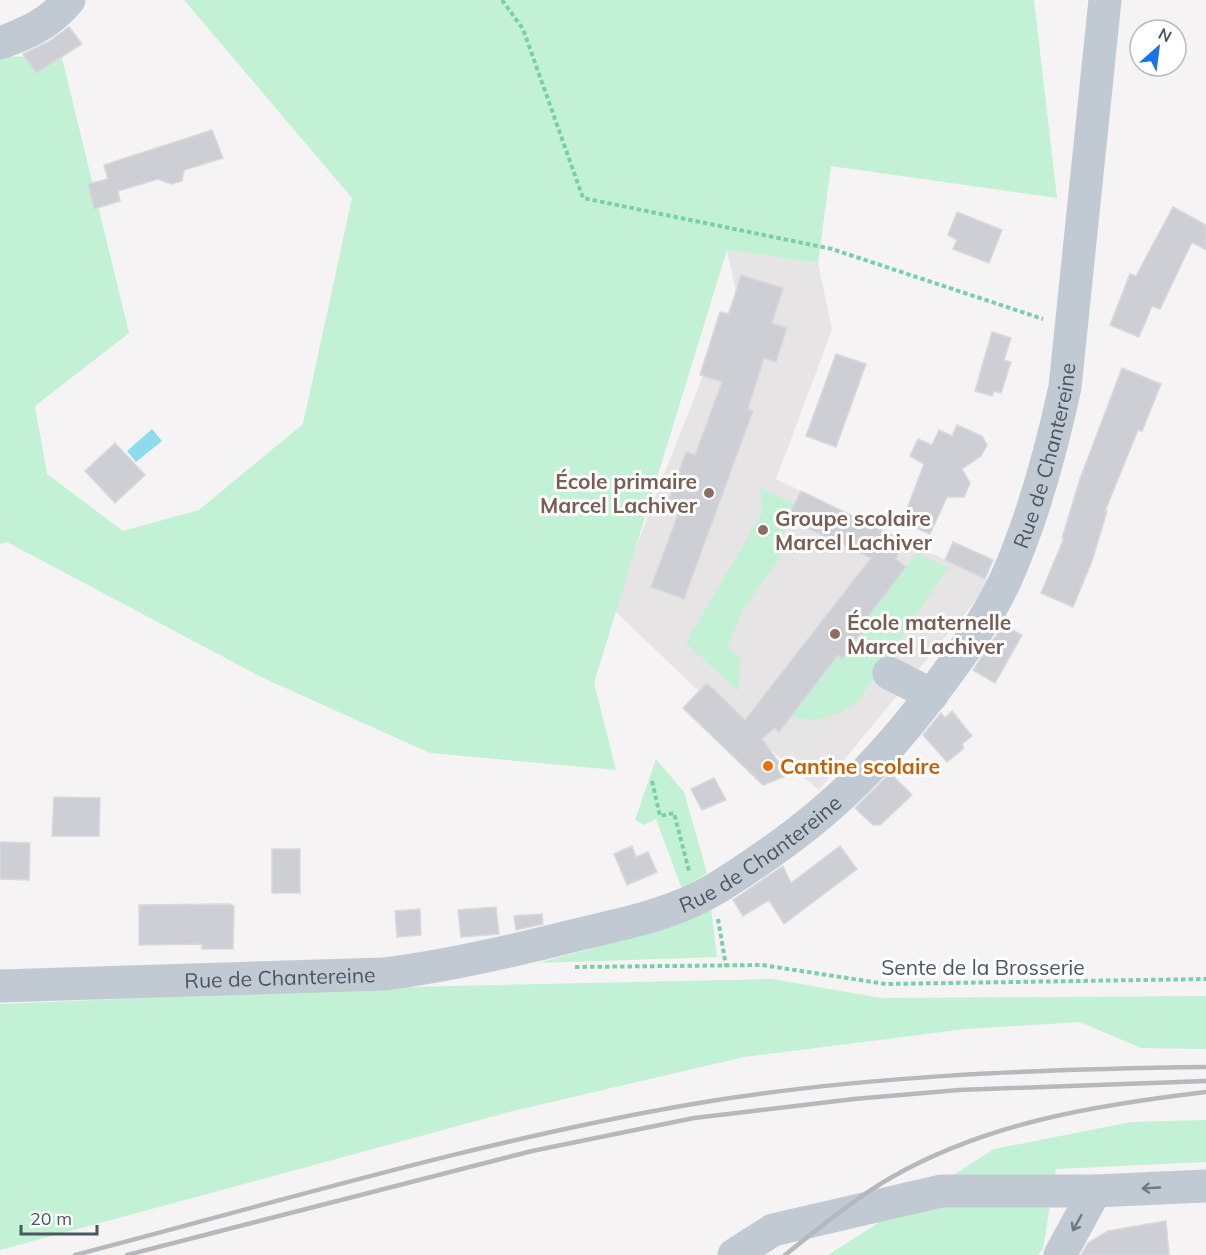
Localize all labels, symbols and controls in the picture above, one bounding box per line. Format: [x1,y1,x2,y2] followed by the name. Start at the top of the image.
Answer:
[1128,18,1188,78] north arrow
[1155,23,1175,46] text: N
[1007,361,1080,552] street label: Rue de Chantereine
[540,468,698,518] place label: École primaire Marcel Lachiver
[702,486,716,500] marker: École primaire Marcel Lachiver
[775,505,933,555] place label: Groupe scolaire Marcel Lachiver
[756,523,770,537] marker: Groupe scolaire Marcel Lachiver
[847,609,1011,659] place label: École maternelle Marcel Lachiver
[828,627,842,641] marker: École maternelle Marcel Lachiver
[780,753,940,779] place label: Cantine scolaire
[761,759,775,773] marker: Cantine scolaire
[675,789,846,918] street label: Rue de Chantereine
[881,954,1085,980] street label: Sente de la Brosserie
[184,961,376,993] street label: Rue de Chantereine
[1141,1183,1161,1194] one-way arrow
[21,1198,98,1236] scale bar
[30,1207,72,1230] text: 20 m
[1071,1214,1083,1231] one-way arrow

